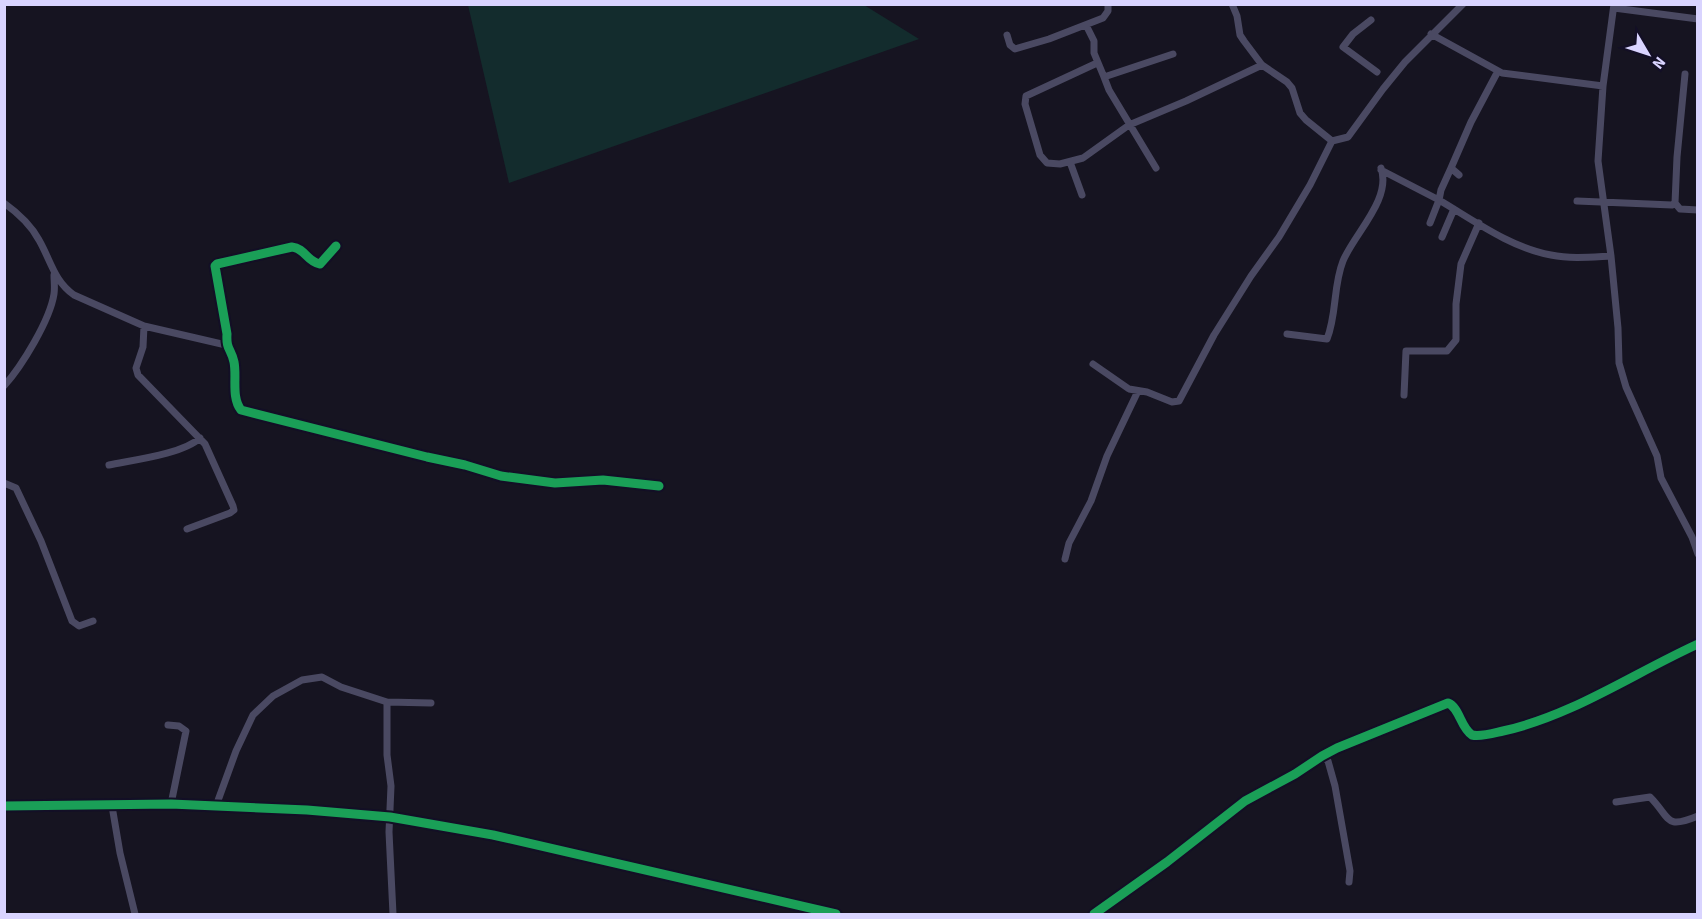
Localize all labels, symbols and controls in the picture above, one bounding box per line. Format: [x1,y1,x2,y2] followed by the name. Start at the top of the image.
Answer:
[1618,24,1678,84] north arrow
[1647,52,1671,74] text: N

